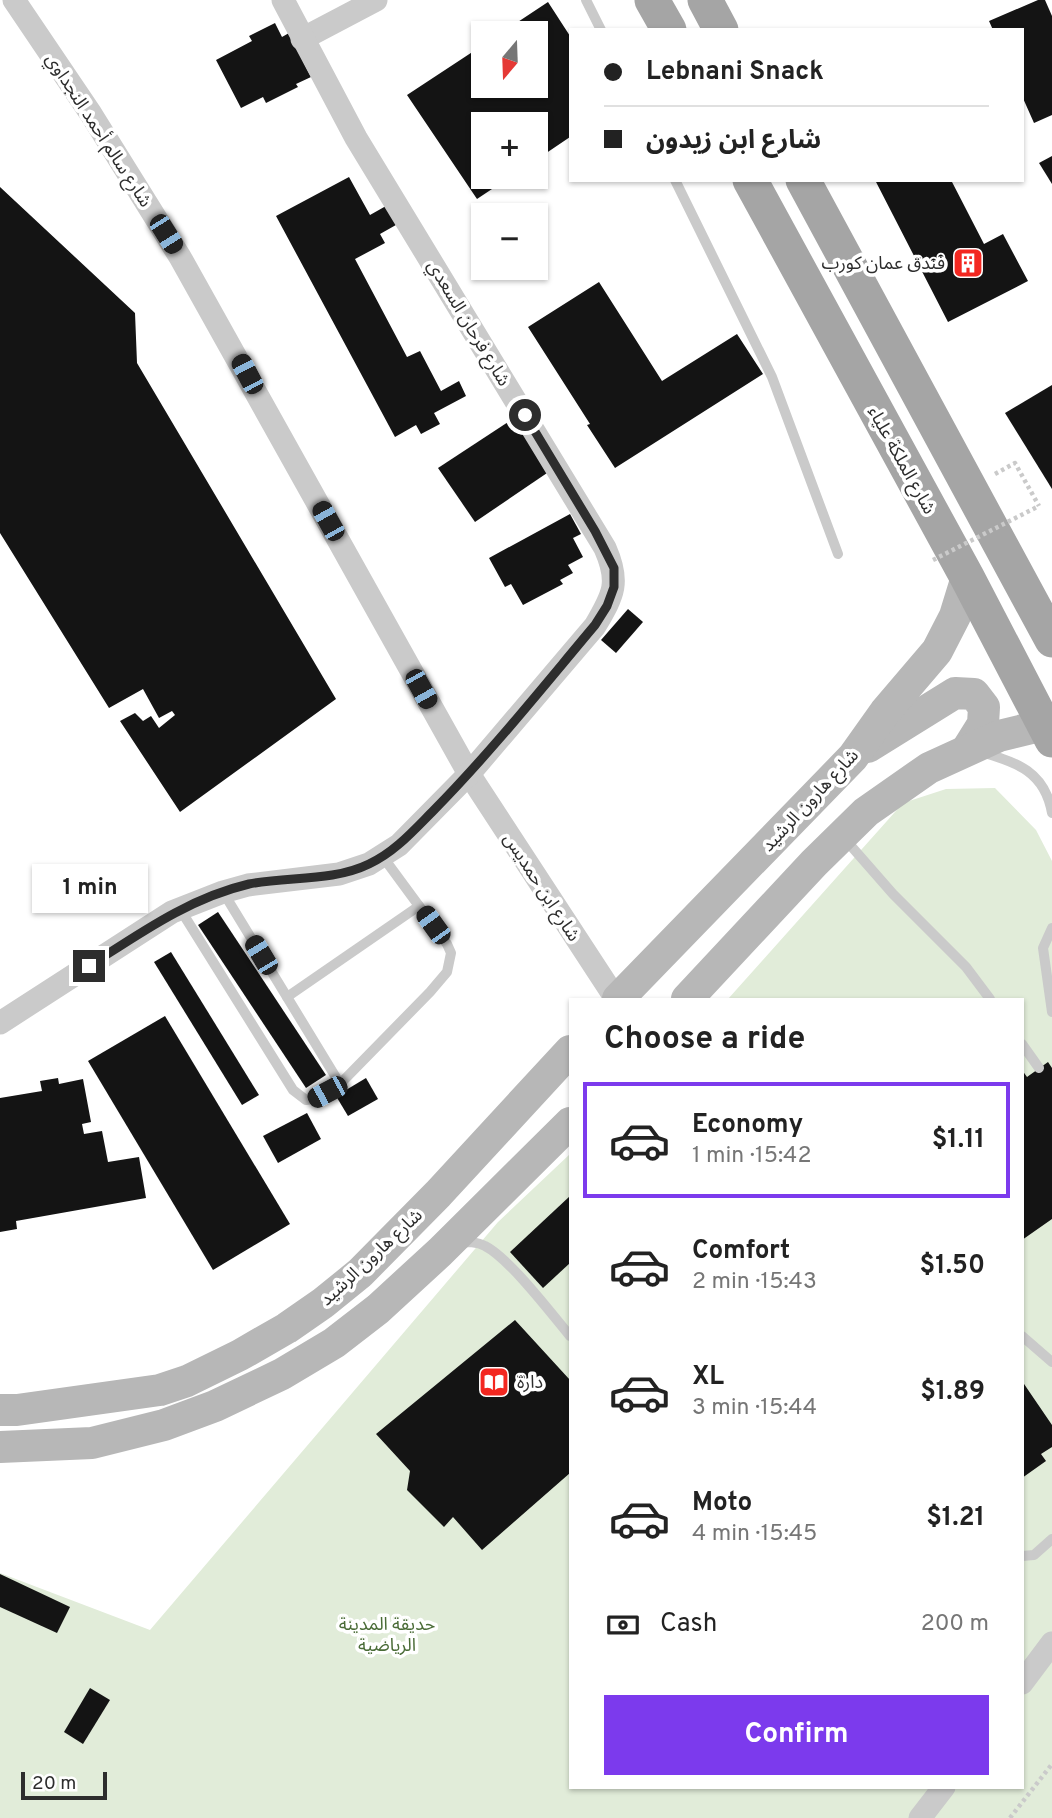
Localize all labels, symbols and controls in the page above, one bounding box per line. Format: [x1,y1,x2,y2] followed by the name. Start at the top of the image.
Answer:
[471,21,548,98] north arrow
[471,21,548,280] map controls
[39,49,157,213] street label: شارع سالم أحمد النجداوي
[646,56,824,89] text: Lebnani Snack
[471,112,548,189] button: +
[646,125,821,158] text: شارع ابن زيدون
[471,203,548,280] button: −
[146,211,187,257] car
[951,246,985,280] building icon: فندق عمان كورب
[821,253,945,276] place label: فندق عمان كورب
[420,257,514,392] street label: شارع فرحان السعدي
[228,351,267,397] car
[509,399,541,431] route start
[861,403,940,519] street label: شارع الملكة علياء
[309,498,348,544] car
[402,666,441,712] car
[758,745,865,858] street label: شارع هارون الرشيد
[496,829,584,947] street label: شارع ابن حمديس
[31,864,147,914] callout: 1 min
[62,874,118,903] text: 1 min
[413,902,454,948] car
[242,932,281,978] car
[73,950,105,982] route end
[604,1020,805,1060] text: Choose a ride
[304,1073,351,1111] car
[608,1109,671,1172] icon: car
[692,1109,803,1142] text: Economy
[932,1124,985,1157] text: $1.11
[692,1142,811,1171] text: 1 min · 15:42
[316,1205,429,1312] street label: شارع هارون الرشيد
[608,1235,671,1298] icon: car
[692,1235,790,1268] text: Comfort
[920,1250,985,1283] text: $1.50
[692,1268,817,1297] text: 2 min · 15:43
[608,1361,671,1424] icon: car
[692,1361,724,1394] text: XL
[477,1365,511,1399] library icon: دارة
[517,1372,543,1395] place label: دارة
[920,1376,985,1409] text: $1.89
[692,1394,817,1423] text: 3 min · 15:44
[608,1487,671,1550] icon: car
[692,1487,752,1520] text: Moto
[926,1502,985,1535] text: $1.21
[692,1520,817,1549] text: 4 min · 15:45
[604,1606,642,1644] icon: cash
[660,1608,717,1641] text: Cash
[921,1610,989,1639] text: 200 m
[339,1614,435,1658] park label: حديقة المدينة الرياضية
[604,1695,989,1775] button: Confirm
[21,1769,107,1801] scale bar
[32,1772,76,1796] text: 20 m

